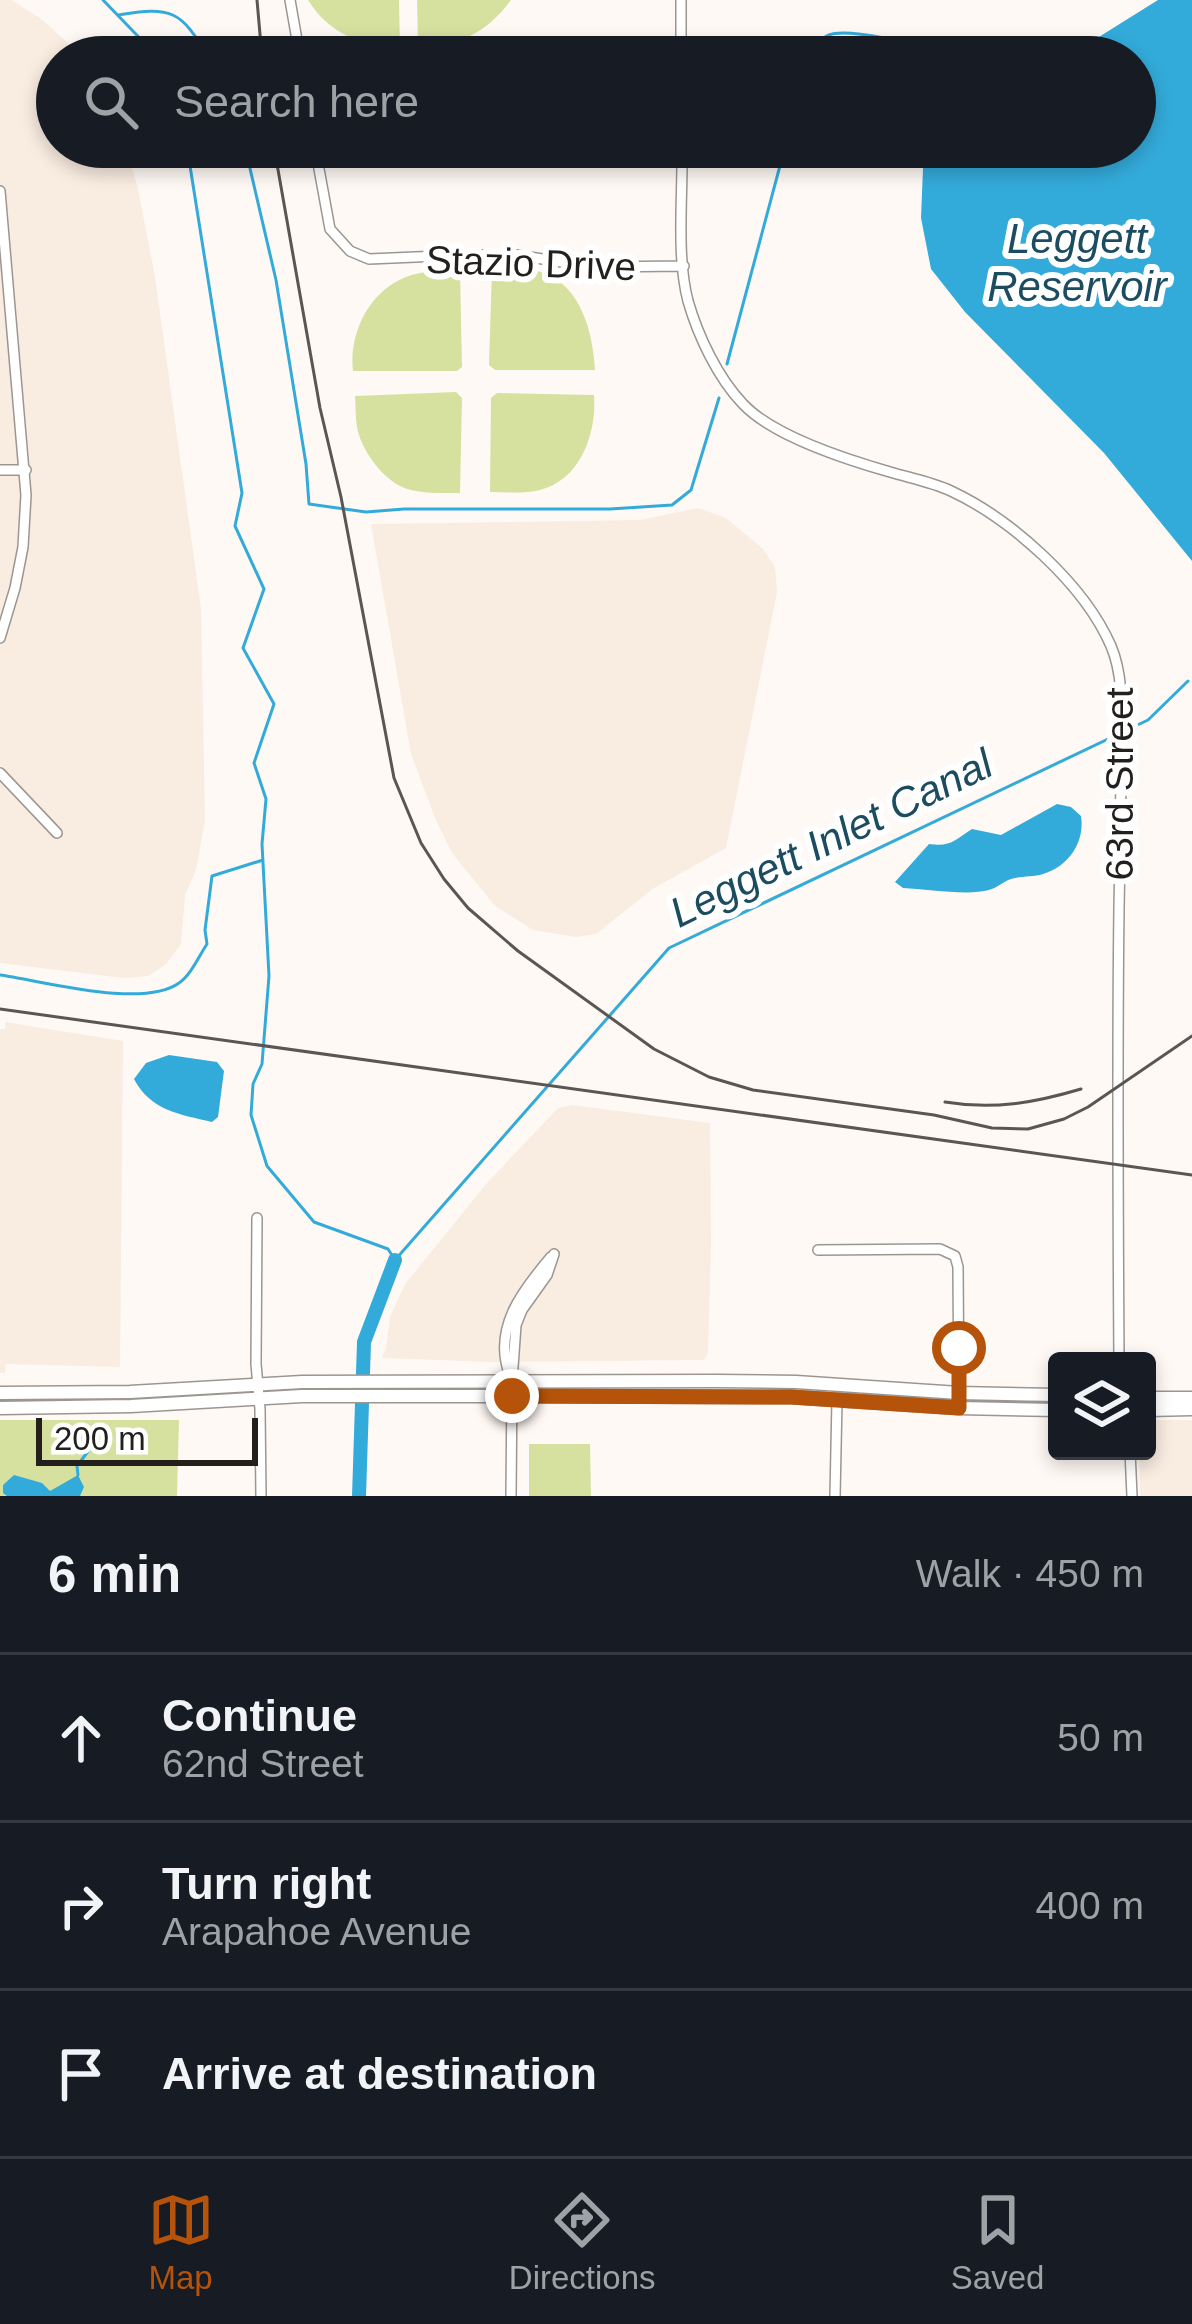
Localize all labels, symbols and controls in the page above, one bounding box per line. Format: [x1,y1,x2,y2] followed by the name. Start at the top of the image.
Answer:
[36,36,1156,168] search box
[78,69,144,135] icon: search
[174,76,419,127] text: Search here
[987,215,1169,310] water label: Leggett Reservoir
[425,238,637,288] street label: Stazio Drive
[1098,687,1141,880] street label: 63rd Street
[662,739,1001,936] water label: Leggett Inlet Canal
[932,1321,986,1375] route start
[1048,1352,1156,1460] map controls
[1048,1352,1156,1460] button: layers
[485,1369,539,1423] route end
[36,1412,258,1465] scale bar
[54,1420,146,1457] text: 200 m
[48,1546,181,1603] text: 6 min
[916,1552,1144,1595] text: Walk · 450 m
[162,1690,357,1741] text: Continue
[48,1705,114,1771] icon: ahead
[1057,1716,1144,1759] text: 50 m
[162,1742,364,1785] text: 62nd Street
[162,1858,371,1909] text: Turn right
[48,1873,114,1939] icon: right
[1036,1884,1144,1927] text: 400 m
[162,1910,471,1953] text: Arapahoe Avenue
[48,2041,114,2107] icon: arrive
[162,2048,597,2099] text: Arrive at destination
[148,2187,214,2297] tab: Map
[509,2187,656,2297] tab: Directions
[951,2187,1044,2297] tab: Saved

